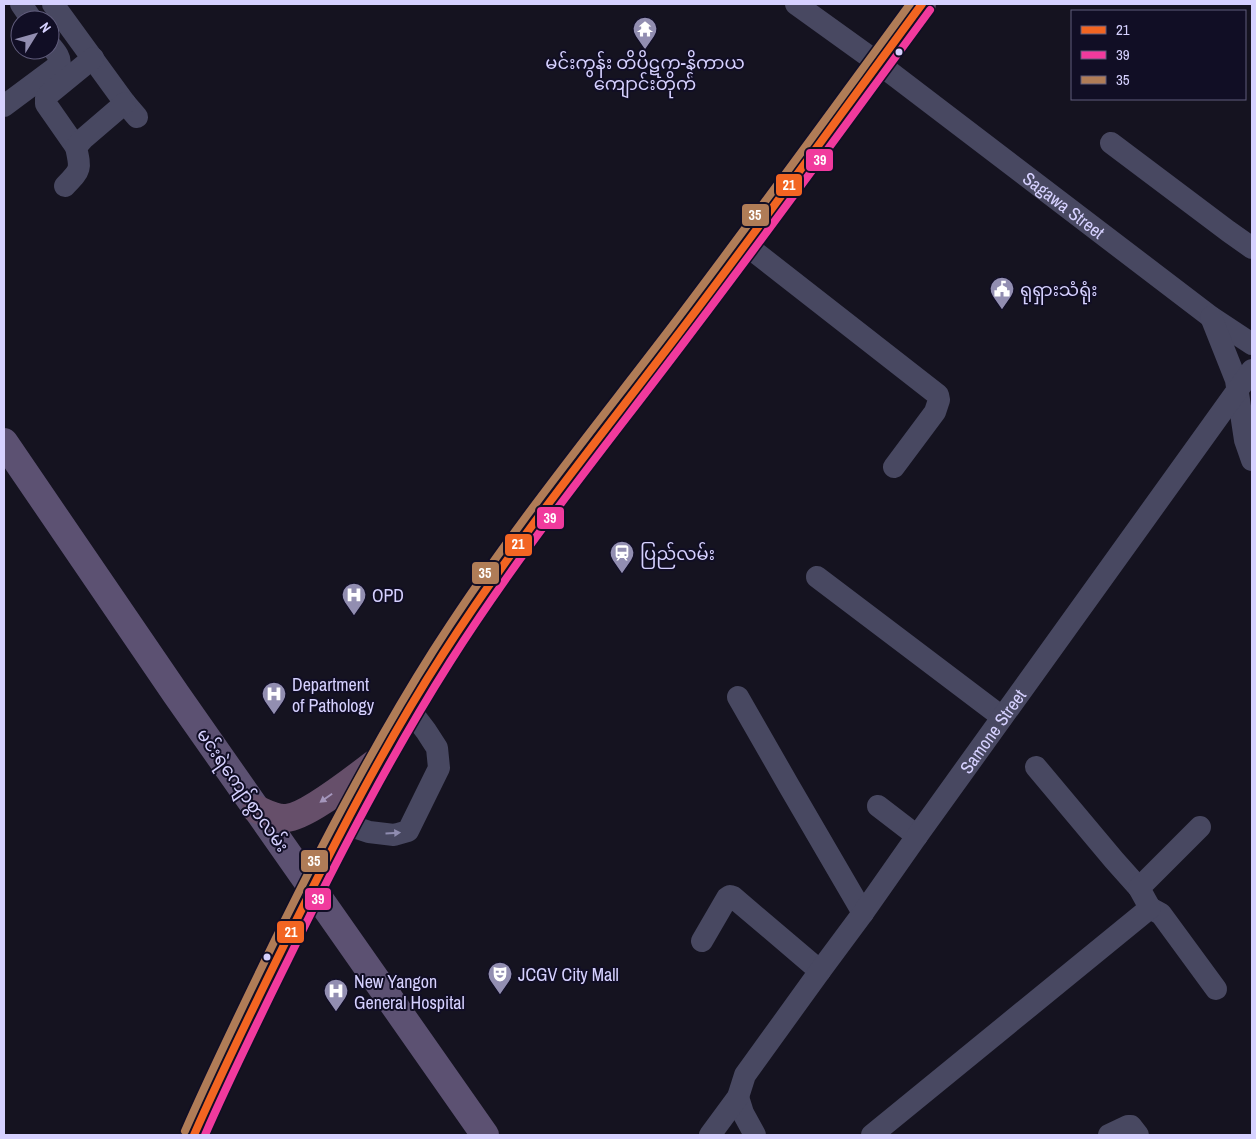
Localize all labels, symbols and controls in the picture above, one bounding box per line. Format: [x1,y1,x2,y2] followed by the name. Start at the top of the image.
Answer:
[10,10,60,60] north arrow
[1071,10,1246,100] legend
[632,16,658,50] temple icon: မင်းကွန်း တိပိဋက-နိကာယ ကျောင်းတိုက်
[36,18,55,36] text: N
[1116,19,1130,40] text: 21
[1116,44,1130,65] text: 39
[894,47,904,57] unlabelled marker
[545,49,745,99] place label: မင်းကွန်း တိပိဋက-နိကာယ ကျောင်းတိုက်
[1116,69,1130,90] text: 35
[805,148,834,172] line badge: 39
[814,151,826,169] text: 39
[1018,166,1110,244] street label: Sagawa Street
[775,173,803,197] line badge: 21
[783,176,796,194] text: 21
[741,203,770,227] line badge: 35
[749,206,762,224] text: 35
[989,276,1015,310] public building icon: ရုရှားသံရုံး
[1020,277,1098,305] place label: ရုရှားသံရုံး
[536,506,565,530] line badge: 39
[544,509,556,527] text: 39
[504,533,533,557] line badge: 21
[512,535,525,553] text: 21
[609,540,635,574] station icon: ပြည်လမ်း
[640,541,715,569] place label: ပြည်လမ်း
[471,561,500,585] line badge: 35
[479,564,492,582] text: 35
[341,582,367,616] hospital icon: OPD
[372,583,404,608] place label: OPD
[292,672,375,718] place label: Department of Pathology
[261,681,287,715] hospital icon: Department of Pathology
[954,684,1031,778] street label: Samone Street
[189,723,295,859] street label: မင်းရဲကျော်စွာလမ်း
[319,793,333,803] one-way arrow
[385,829,401,837] one-way arrow
[300,849,329,873] line badge: 35
[308,852,321,870] text: 35
[304,887,332,911] line badge: 39
[312,890,324,908] text: 39
[276,920,305,944] line badge: 21
[285,923,298,941] text: 21
[262,952,272,962] unlabelled marker
[487,961,513,995] theatre icon: JCGV City Mall
[518,962,619,987] place label: JCGV City Mall
[354,969,465,1015] place label: New Yangon General Hospital
[323,978,349,1012] hospital icon: New Yangon General Hospital

